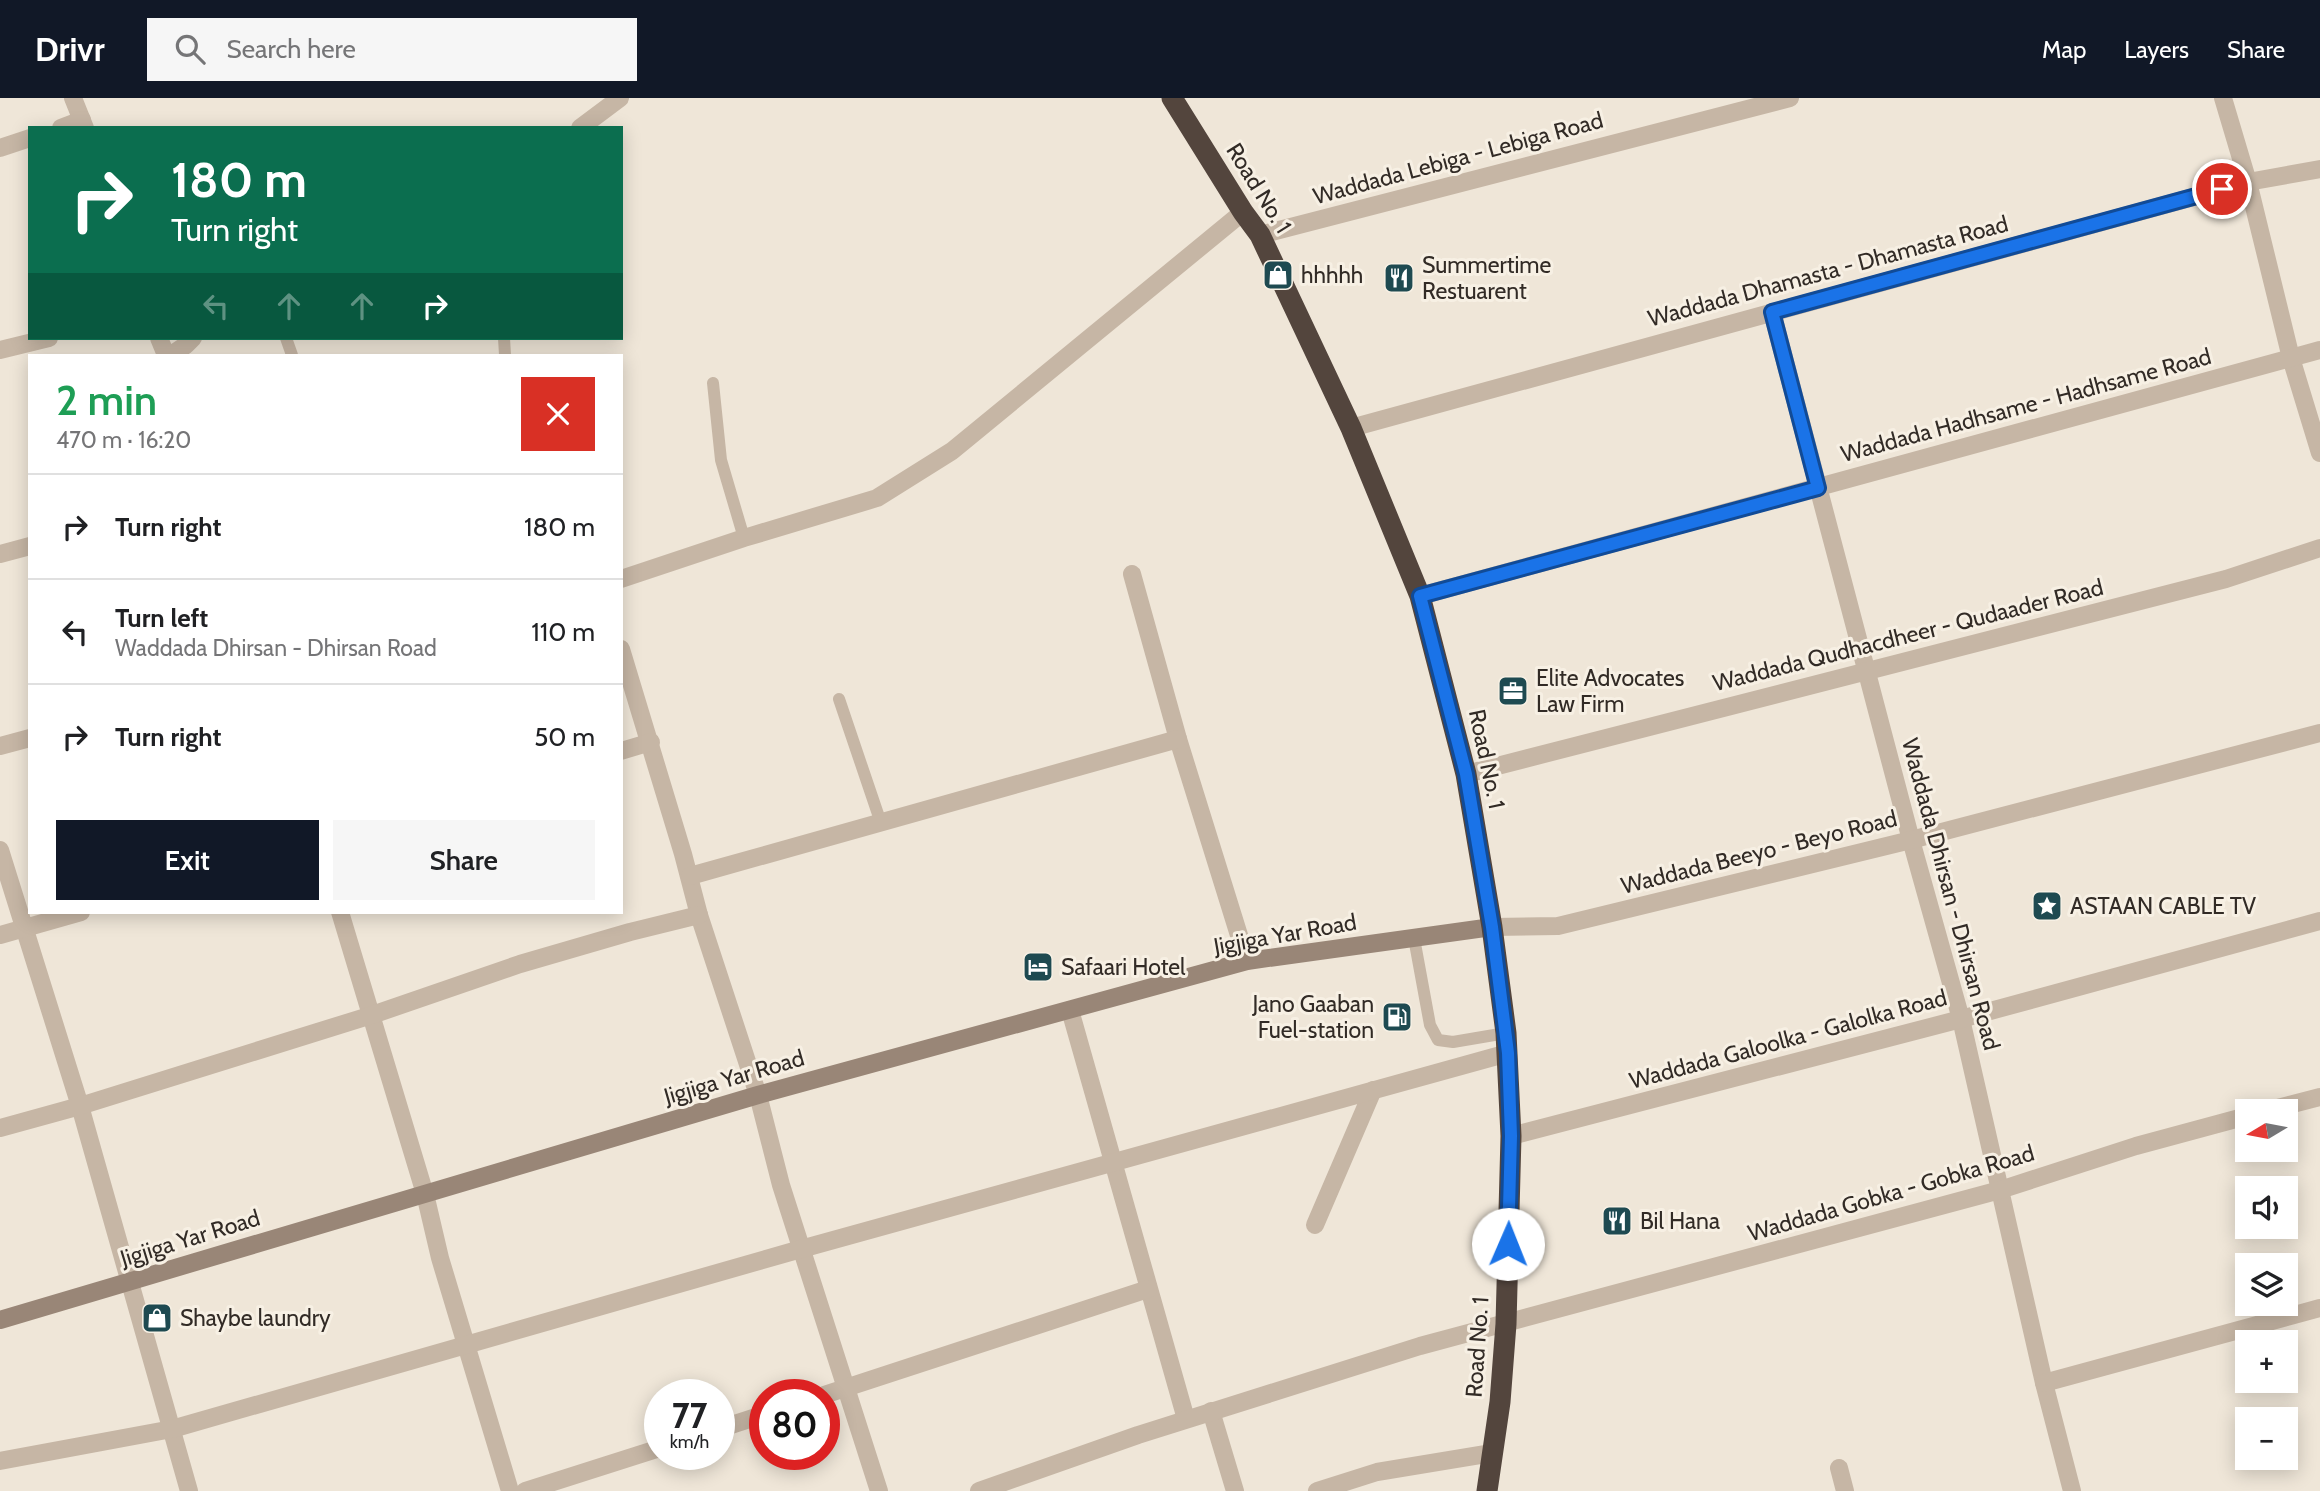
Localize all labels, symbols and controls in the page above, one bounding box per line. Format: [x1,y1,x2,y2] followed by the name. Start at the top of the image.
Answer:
[147,18,637,81] search box
[35,29,105,69] text: Drivr
[171,30,209,68] icon: search
[227,33,356,65] text: Search here
[2042,35,2086,64] text: Map
[2124,35,2189,64] text: Layers
[2227,35,2285,64] text: Share
[1310,106,1606,210] street label: Waddada Lebiga - Lebiga Road
[1220,138,1298,238] street label: Road No. 1
[171,150,307,209] text: 180 m
[56,154,147,245] icon: right
[2192,159,2252,219] pin
[2203,170,2241,208] icon: arrive
[1645,209,2011,333] street label: Waddada Dhamasta - Dhamasta Road
[171,210,298,249] text: Turn right
[1422,251,1552,305] place label: Summertime Restuarent
[1261,258,1295,292] shop icon: hhhhh
[1301,261,1363,289] place label: hhhhh
[1382,261,1416,295] restaurant icon: Summertime Restuarent
[197,287,235,325] icon: left
[270,287,308,325] icon: ahead
[343,287,381,325] icon: ahead
[416,287,454,325] icon: right
[1838,342,2214,468] street label: Waddada Hadhsame - Hadhsame Road
[56,374,157,426] text: 2 min
[521,377,595,451] button: close
[56,426,191,454] text: 470 m · 16:20
[56,508,94,546] icon: right
[115,511,221,543] text: Turn right
[524,511,595,543] text: 180 m
[1710,573,2106,697] street label: Waddada Qudhacdheer - Qudaader Road
[115,602,208,634] text: Turn left
[56,613,94,651] icon: left
[531,616,595,648] text: 110 m
[115,634,437,662] text: Waddada Dhirsan - Dhirsan Road
[1536,664,1684,718] place label: Elite Advocates Law Firm
[1496,674,1530,708] office icon: Elite Advocates Law Firm
[1463,707,1511,811] street label: Road No. 1
[56,718,94,756] icon: right
[115,721,221,753] text: Turn right
[534,721,595,753] text: 50 m
[1896,735,2006,1053] street label: Waddada Dhirsan - Dhirsan Road
[1618,804,1900,900] street label: Waddada Beeyo - Beyo Road
[56,820,319,900] button: Exit
[333,820,595,900] button: Share
[2030,889,2064,923] place icon: ASTAAN CABLE TV
[2070,892,2256,920] place label: ASTAAN CABLE TV
[1210,908,1359,961] street label: Jigjiga Yar Road
[1021,950,1055,984] hotel icon: Safaari Hotel
[1061,953,1186,981] place label: Safaari Hotel
[1626,983,1950,1095] street label: Waddada Galoolka - Galolka Road
[1251,990,1374,1044] place label: Jano Gaaban Fuel-station
[1380,1000,1414,1034] fuel station icon: Jano Gaaban Fuel-station
[660,1044,807,1111] street label: Jigjiga Yar Road
[2235,1099,2298,1162] north arrow
[2235,1099,2298,1470] map controls
[1745,1139,2037,1247] street label: Waddada Gobka - Gobka Road
[2235,1176,2298,1239] button: sound
[116,1203,263,1273] street label: Jigjiga Yar Road
[1600,1204,1634,1238] restaurant icon: Bil Hana
[1471,1207,1545,1281] position arrow
[1640,1207,1720,1235] place label: Bil Hana
[2235,1253,2298,1316] button: layers
[1460,1296,1494,1398] street label: Road No. 1
[140,1301,174,1335] shop icon: Shaybe laundry
[180,1304,331,1332] place label: Shaybe laundry
[2235,1330,2298,1393] button: +
[749,1379,840,1470] speed limit sign: 80
[672,1394,707,1437] text: 77
[2235,1407,2298,1470] button: −
[670,1431,709,1453] text: km/h

